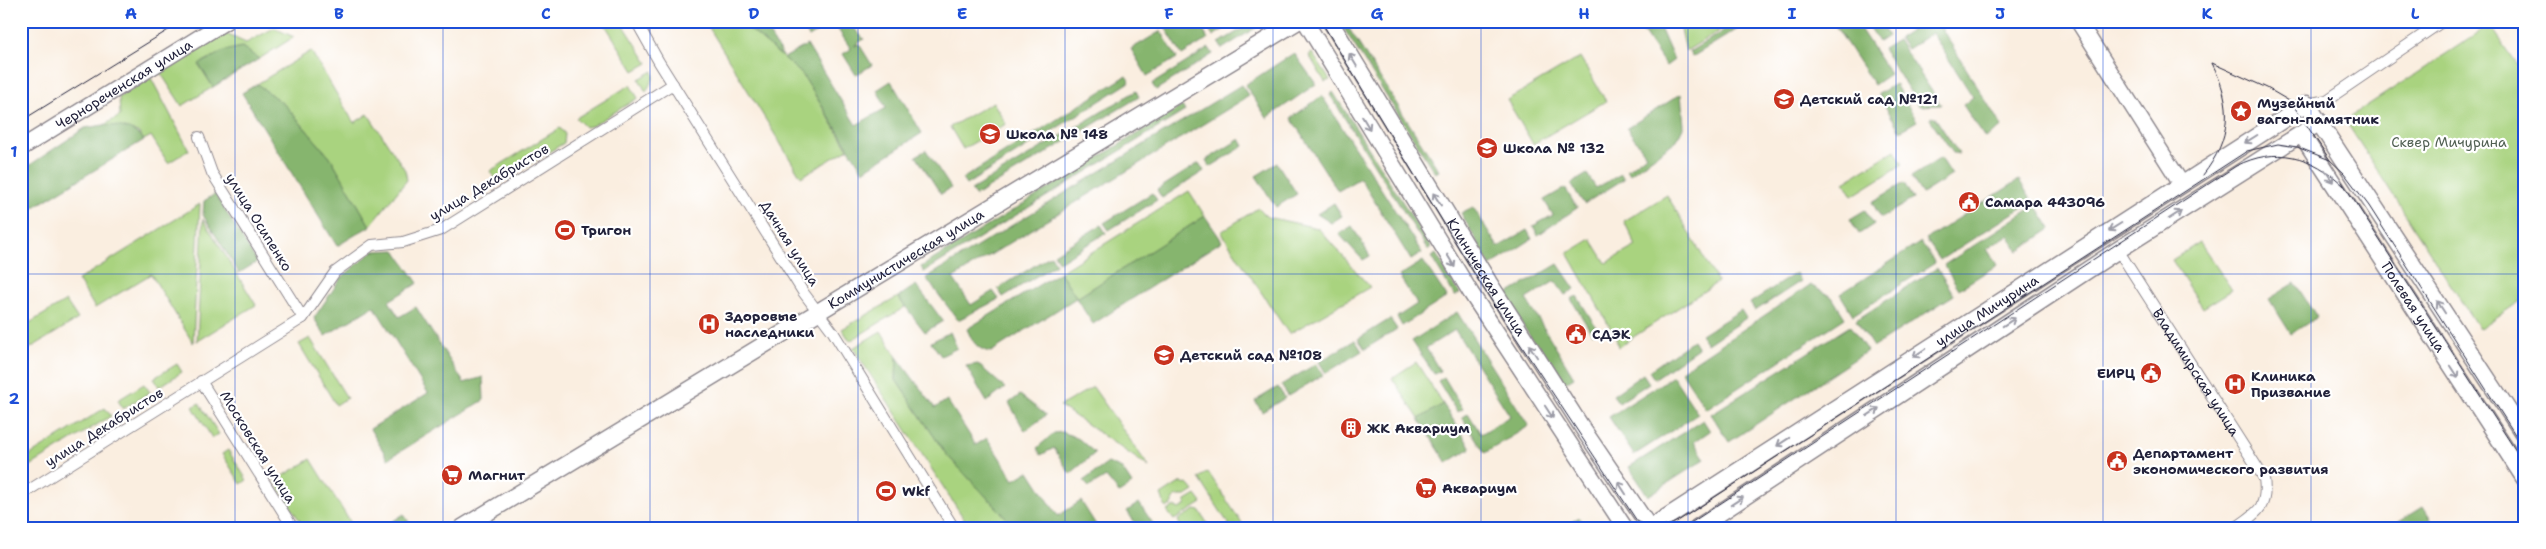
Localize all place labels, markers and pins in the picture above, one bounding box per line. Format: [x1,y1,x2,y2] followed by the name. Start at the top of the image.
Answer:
[1772,87,1796,111] school or university icon: Детский сад №121
[1800,90,1938,108] place label: Детский сад №121
[2257,94,2379,128] place label: Музейный вагон-памятник
[2229,99,2253,123] place icon: Музейный вагон-памятник
[978,122,1002,146] school or university icon: Школа № 148
[1006,125,1108,143] place label: Школа № 148
[1475,136,1499,160] school or university icon: Школа № 132
[1503,139,1605,157] place label: Школа № 132
[1957,190,1981,214] public building icon: Самара 443096
[1985,193,2105,211] place label: Самара 443096
[553,218,577,242] sports icon: Тригон
[581,221,631,239] place label: Тригон
[725,307,815,341] place label: Здоровые наследники
[697,312,721,336] hospital icon: Здоровые наследники
[1564,322,1588,346] public building icon: СДЭК
[1592,325,1631,343] place label: СДЭК
[1152,343,1176,367] school or university icon: Детский сад №108
[1180,346,1322,364] place label: Детский сад №108
[2139,361,2163,385] public building icon: ЕИРЦ
[2097,364,2136,382] place label: ЕИРЦ
[2251,367,2331,401] place label: Клиника Призвание
[2223,372,2247,396] hospital icon: Клиника Призвание
[1339,416,1363,440] building icon: ЖК Аквариум
[1367,419,1470,437] place label: ЖК Аквариум
[2133,444,2328,478] place label: Департамент экономического развития
[2105,449,2129,473] public building icon: Департамент экономического развития
[440,463,464,487] supermarket icon: Магнит
[468,466,526,484] place label: Магнит
[1414,476,1438,500] supermarket icon: Аквариум
[874,479,898,503] sports icon: Wkf
[1442,479,1517,497] place label: Аквариум
[902,482,931,500] place label: Wkf

